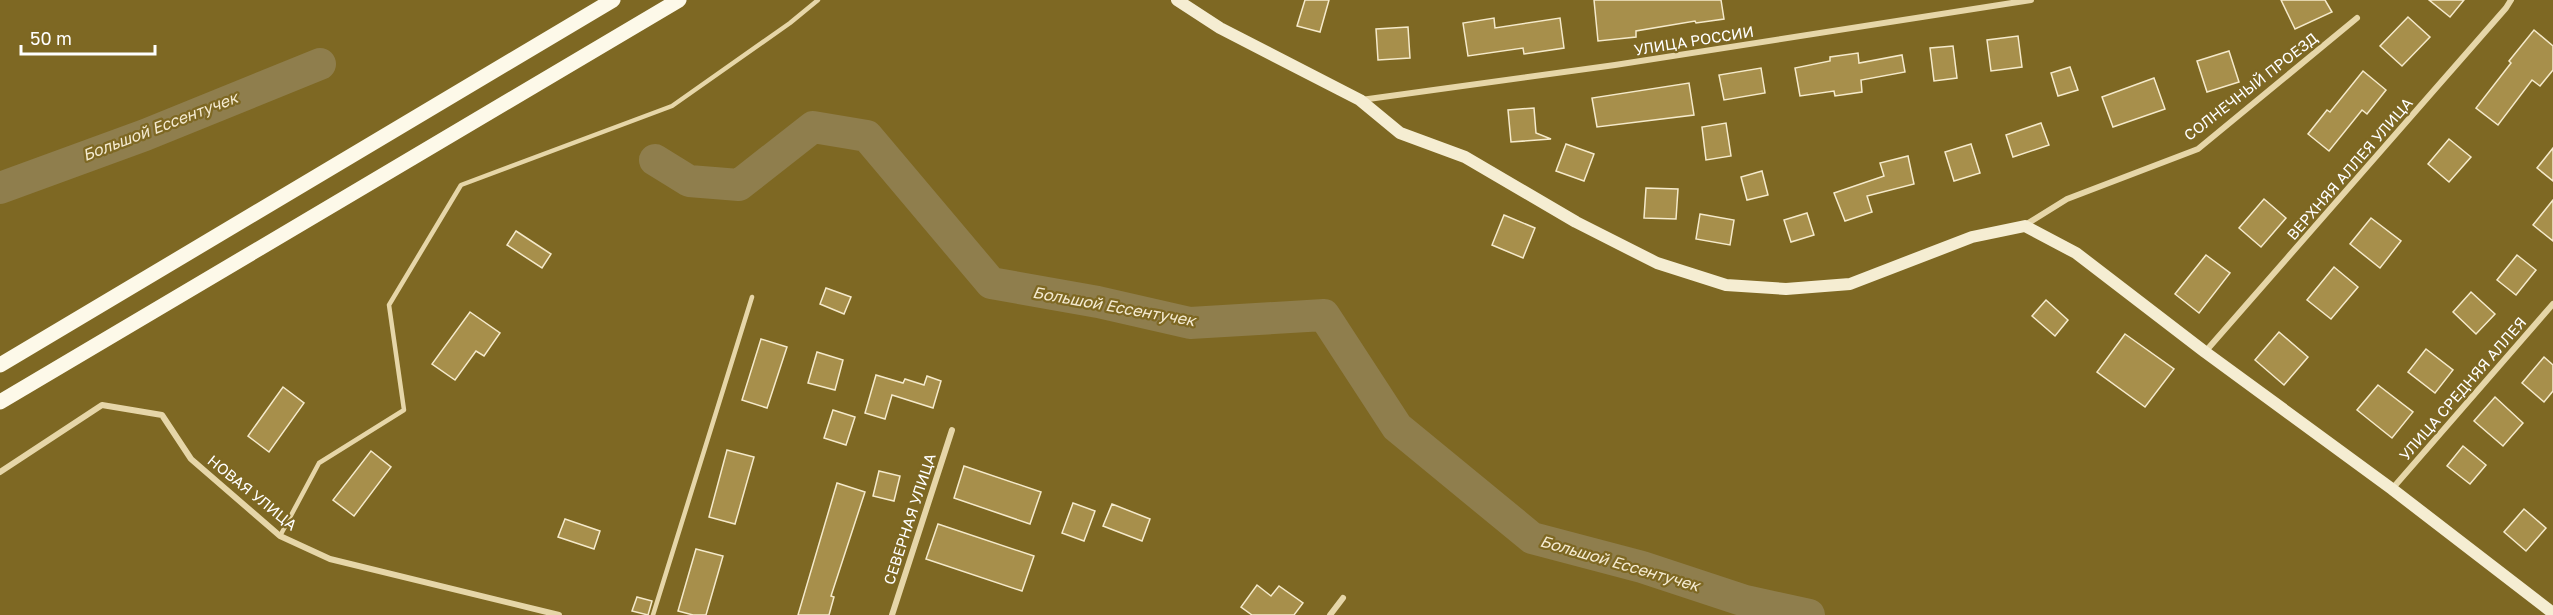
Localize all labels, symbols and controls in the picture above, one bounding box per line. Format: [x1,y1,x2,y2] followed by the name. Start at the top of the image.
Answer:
[21,18,154,56] scale bar
[1633,22,1755,58] street label: УЛИЦА РОССИИ
[30,27,72,49] text: 50 m
[2180,29,2321,144] street label: СОЛНЕЧНЫЙ ПРОЕЗД
[79,86,242,165] water label: Большой Ессентучек
[2283,94,2416,243] street label: ВЕРХНЯЯ АЛЛЕЯ УЛИЦА
[1031,282,1199,330] water label: Большой Ессентучек
[2395,313,2529,464] street label: УЛИЦА СРЕДНЯЯ АЛЛЕЯ
[204,451,301,534] street label: НОВАЯ УЛИЦА
[879,451,939,587] street label: СЕВЕРНАЯ УЛИЦА
[1538,531,1704,596] water label: Большой Ессентучек

